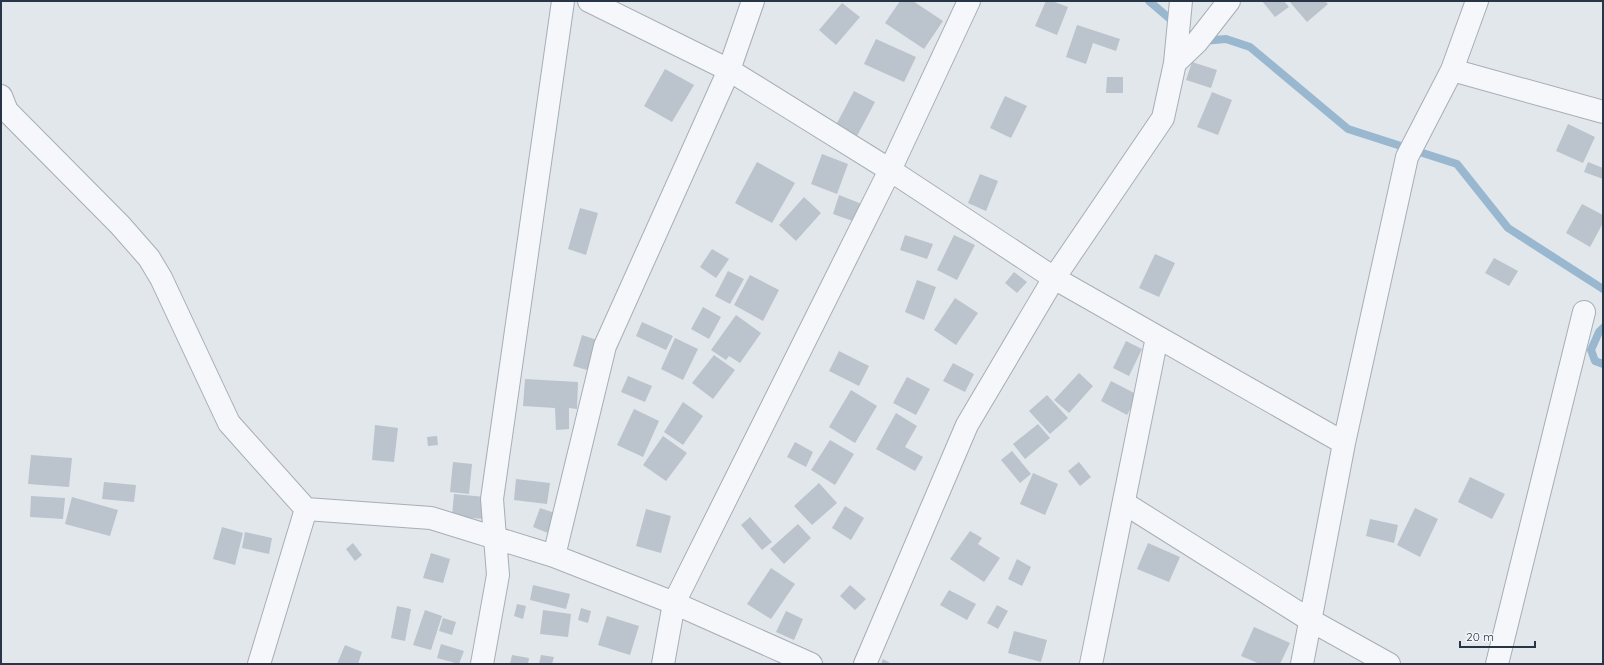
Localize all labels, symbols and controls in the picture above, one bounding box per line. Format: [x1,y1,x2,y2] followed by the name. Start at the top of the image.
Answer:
[1460,623,1535,649] scale bar
[1466,629,1494,644] text: 20 m

